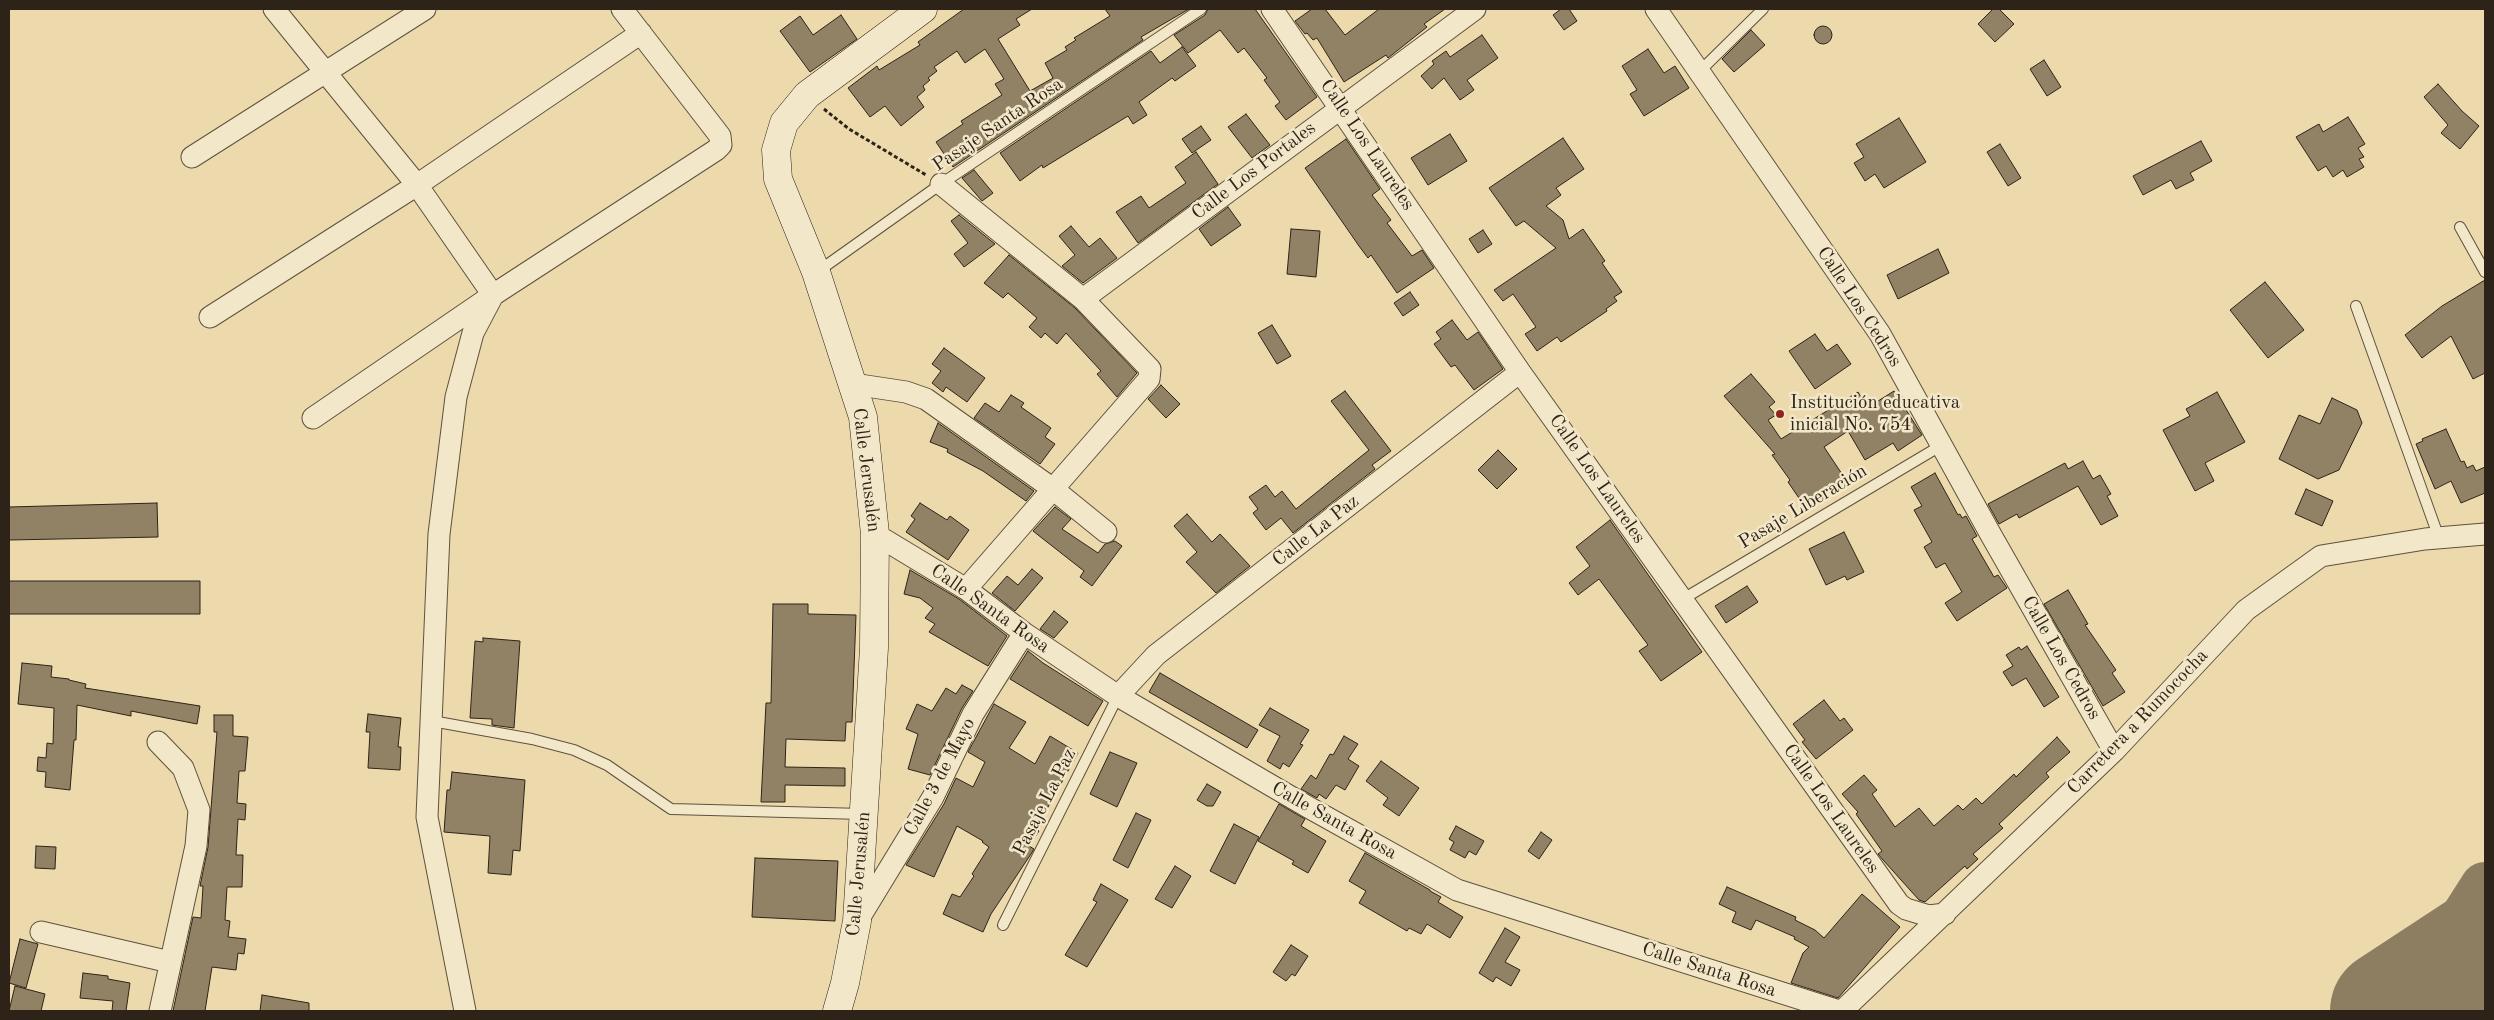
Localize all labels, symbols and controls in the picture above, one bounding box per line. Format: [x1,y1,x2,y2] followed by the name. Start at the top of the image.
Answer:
[928,73,1068,177] street label: Pasaje Santa Rosa
[1315,75,1419,215] street label: Calle Los Laureles
[1187,117,1321,225] street label: Calle Los Portales
[1812,243,1906,371] street label: Calle Los Cedros
[1790,392,1960,436] place label: Institución educativa inicial No. 754
[847,407,885,533] street label: Calle Jerusalén
[1774,408,1786,420] marker: Institución educativa inicial No. 754
[1544,410,1650,548] street label: Calle Los Laureles
[1735,460,1871,554] street label: Pasaje Liberación
[1268,490,1364,572] street label: Calle La Paz
[926,560,1054,658] street label: Calle Santa Rosa
[2016,592,2106,724] street label: Calle Los Cedros
[2063,645,2213,799] street label: Carretera a Rumococha
[899,714,981,840] street label: Calle 3 de Mayo
[1778,740,1884,878] street label: Calle Los Laureles
[1008,745,1082,859] street label: Pasaje La Paz
[1267,777,1401,865] street label: Calle Santa Rosa
[842,811,876,937] street label: Calle Jerusalén
[1639,938,1779,1002] street label: Calle Santa Rosa

